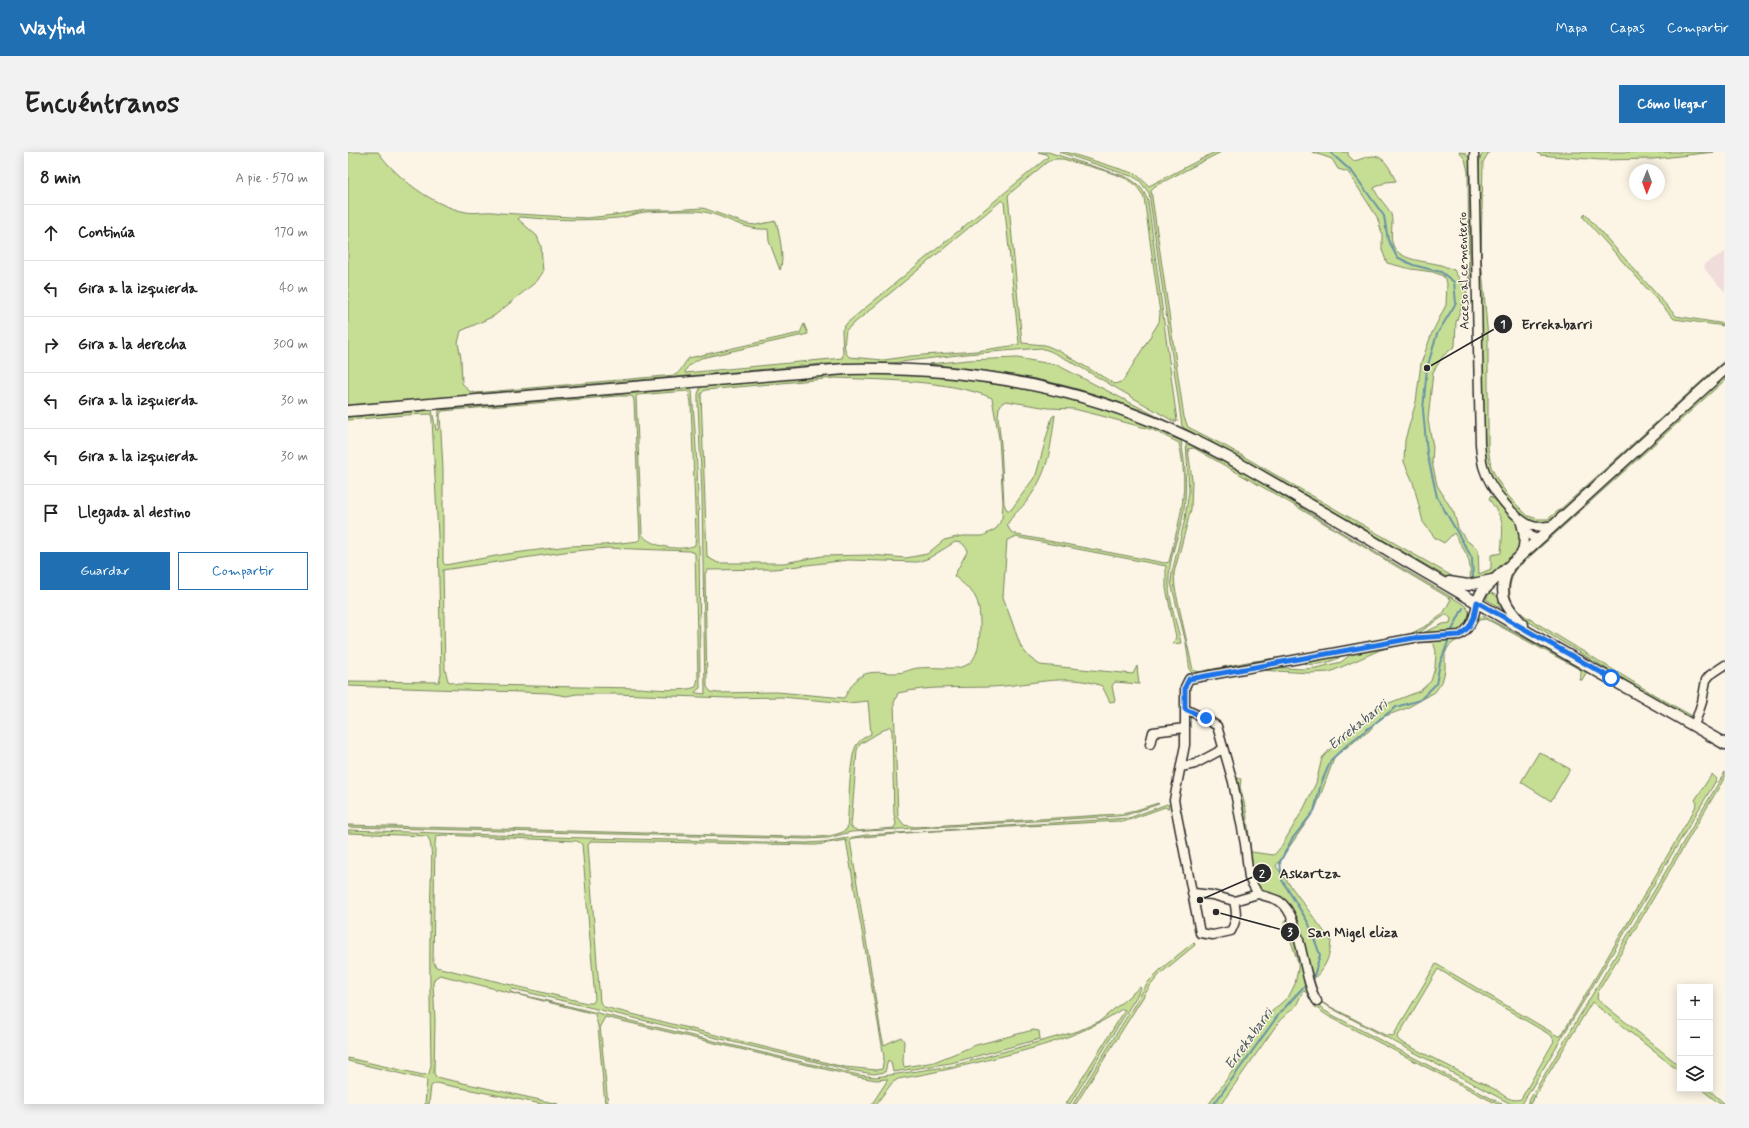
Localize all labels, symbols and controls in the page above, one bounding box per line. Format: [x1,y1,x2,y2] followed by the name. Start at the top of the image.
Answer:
[20,16,85,41] text: Wayfind
[1556,19,1588,37] text: Mapa
[1610,19,1645,37] text: Capas
[1667,19,1729,37] text: Compartir
[1619,85,1725,123] button: Cómo llegar
[24,86,180,123] text: Encuéntranos
[1629,164,1665,200] north arrow
[40,167,81,189] text: 8 min
[236,170,308,187] text: A pie · 570 m
[1454,212,1474,330] street label: Acceso al cementerio
[40,222,62,244] icon: ahead
[78,223,135,243] text: Continúa
[274,224,308,241] text: 170 m
[40,278,62,300] icon: left
[78,279,197,299] text: Gira a la izquierda
[279,280,308,297] text: 40 m
[1493,311,1600,337] callout: Errekabarri
[1521,316,1593,334] text: Errekabarri
[1500,317,1506,333] text: 1
[40,334,62,356] icon: right
[78,335,187,355] text: Gira a la derecha
[273,336,308,353] text: 300 m
[40,390,62,412] icon: left
[78,391,197,411] text: Gira a la izquierda
[281,392,308,409] text: 30 m
[40,446,62,468] icon: left
[78,447,197,467] text: Gira a la izquierda
[281,448,308,465] text: 30 m
[40,502,62,524] icon: arrive
[78,503,191,523] text: Llegada al destino
[40,552,170,590] button: Guardar
[178,552,308,590] button: Compartir
[1602,669,1620,687] route start
[1325,695,1393,754] water label: Errekabarri
[1197,709,1215,727] route end
[1252,860,1349,886] callout: Askartza
[1280,865,1341,883] text: Askartza
[1259,867,1265,883] text: 2
[1280,919,1406,945] callout: San Migel eliza
[1308,924,1398,943] text: San Migel eliza
[1287,925,1293,941] text: 3
[1677,984,1713,1092] map controls
[1677,984,1713,1020] button: +
[1221,1003,1278,1073] water label: Errekabarri
[1677,1020,1713,1056] button: −
[1677,1056,1713,1092] button: layers

